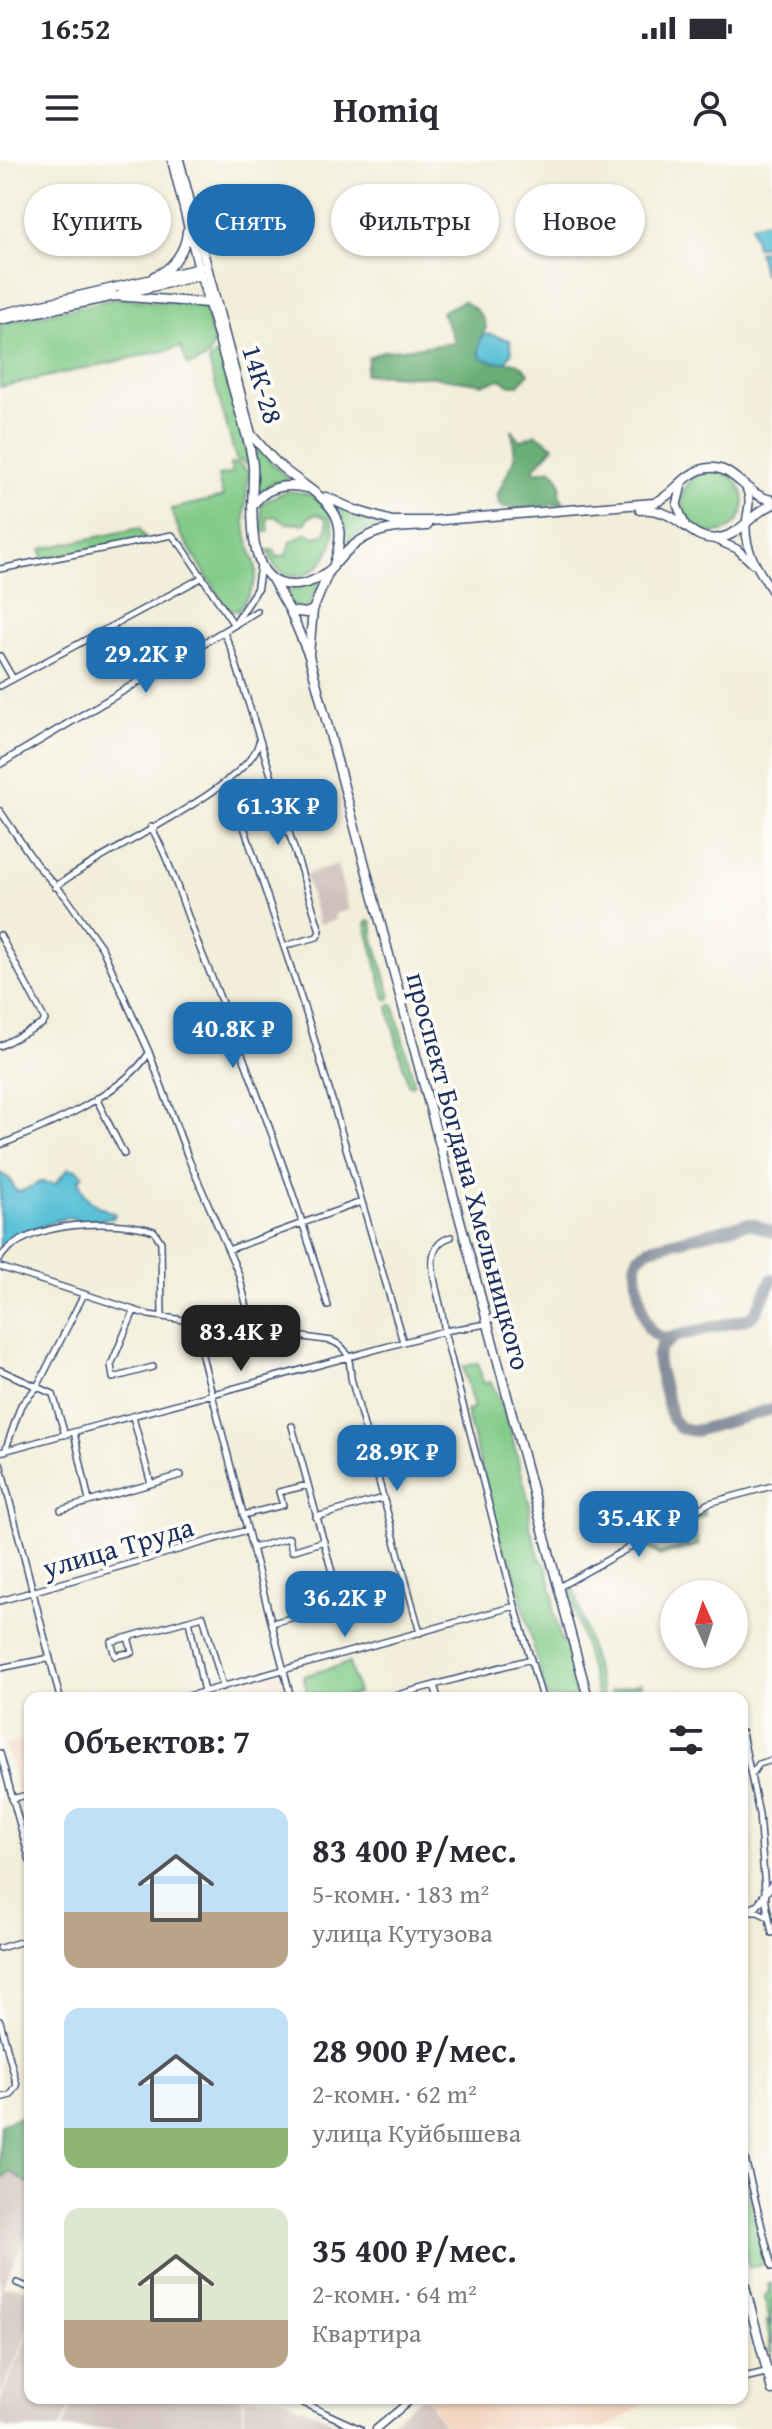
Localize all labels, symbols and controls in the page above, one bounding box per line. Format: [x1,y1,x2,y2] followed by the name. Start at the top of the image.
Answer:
[40,6,111,50] text: 16:52
[333,82,439,135] text: Homiq
[40,86,84,130] icon: menu
[688,86,732,130] icon: person
[24,184,171,256] chip: Купить
[187,184,315,256] chip: Снять
[331,184,499,256] chip: Фильтры
[515,184,645,256] chip: Новое
[232,339,295,428] street label: 14К-28
[72,627,220,695] pin: 29.2K ₽
[104,633,188,672] text: 29.2K ₽
[204,779,352,847] pin: 61.3K ₽
[236,785,320,824] text: 61.3K ₽
[397,967,542,1374] street label: проспект Богдана Хмельницкого
[159,1002,307,1070] pin: 40.8K ₽
[191,1008,275,1047] text: 40.8K ₽
[167,1305,315,1373] pin: 83.4K ₽
[199,1311,283,1350] text: 83.4K ₽
[323,1425,471,1493] pin: 28.9K ₽
[355,1431,439,1470] text: 28.9K ₽
[565,1491,713,1559] pin: 35.4K ₽
[597,1497,681,1536] text: 35.4K ₽
[37,1505,199,1588] street label: улица Труда
[271,1571,419,1639] pin: 36.2K ₽
[303,1577,387,1616] text: 36.2K ₽
[660,1580,748,1668] north arrow
[660,1580,748,1668] map controls
[64,1716,250,1765] text: Объектов: 7
[664,1718,708,1762] icon: filters
[312,1825,517,1874] text: 83 400 ₽/мес.
[128,1840,224,1936] icon: home
[312,1874,489,1913] text: 5-комн. · 183 m²
[312,1913,493,1952] text: улица Кутузова
[312,2025,517,2074] text: 28 900 ₽/мес.
[128,2040,224,2136] icon: home
[312,2074,477,2113] text: 2-комн. · 62 m²
[312,2113,521,2152] text: улица Куйбышева
[312,2225,517,2274] text: 35 400 ₽/мес.
[128,2240,224,2336] icon: home
[312,2274,477,2313] text: 2-комн. · 64 m²
[312,2313,421,2352] text: Квартира

